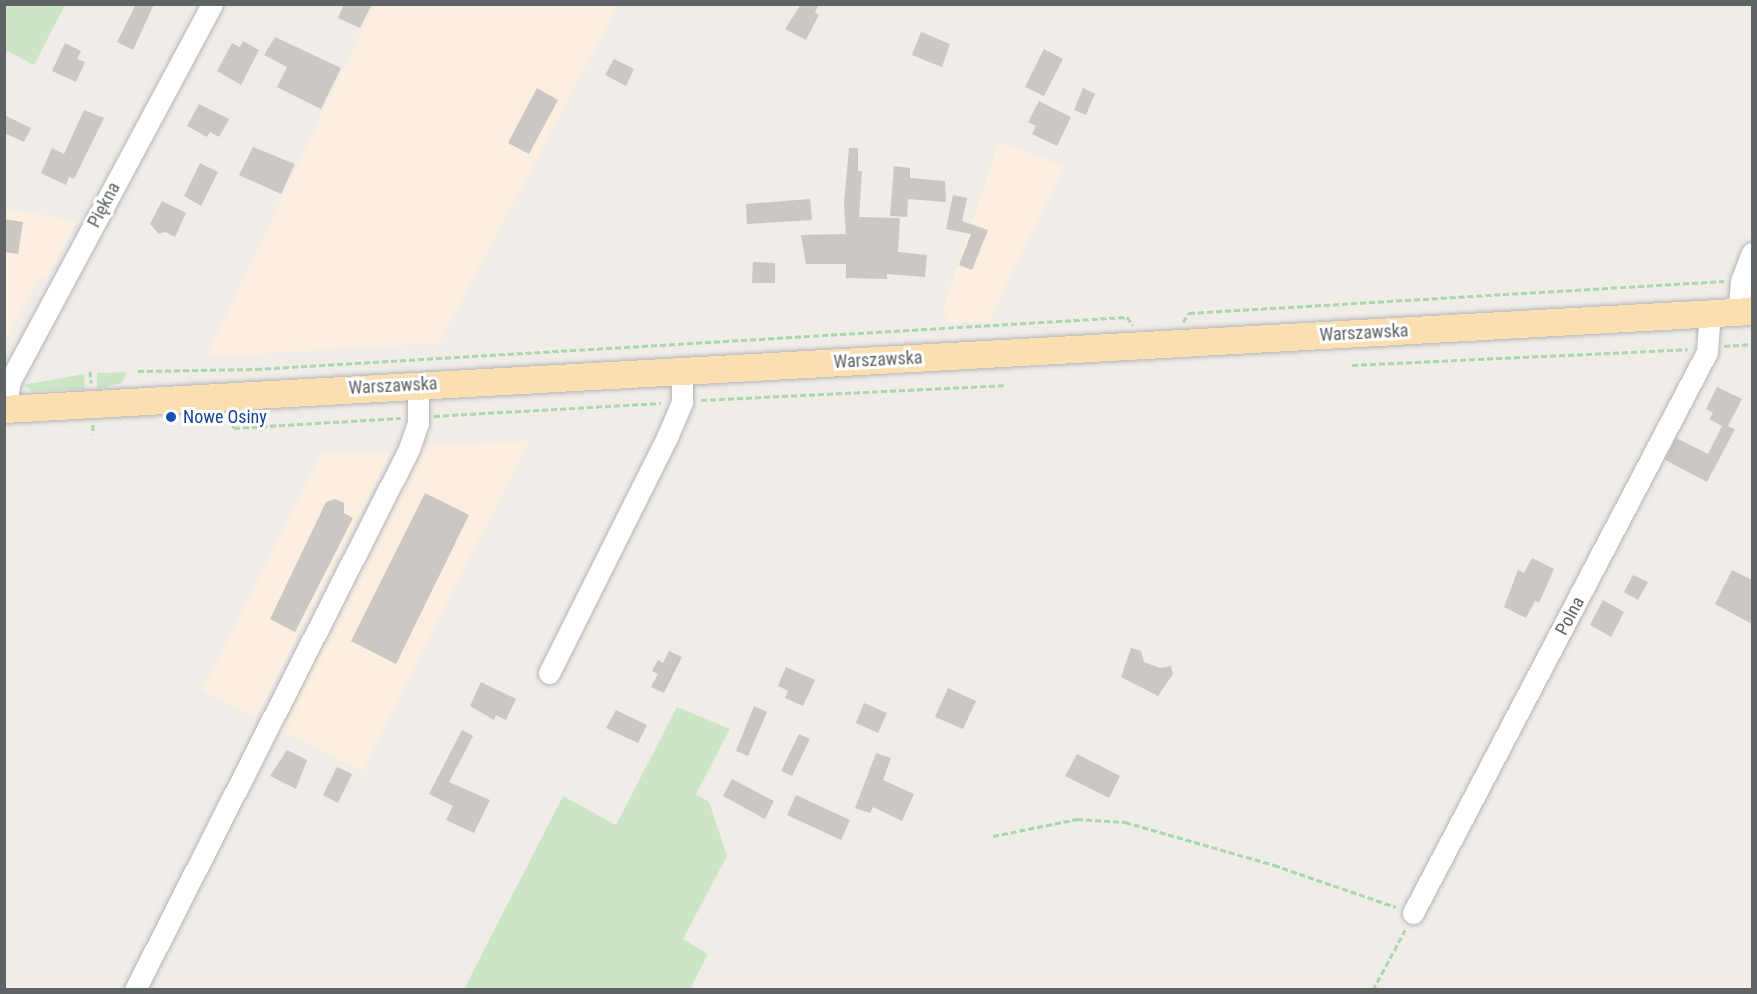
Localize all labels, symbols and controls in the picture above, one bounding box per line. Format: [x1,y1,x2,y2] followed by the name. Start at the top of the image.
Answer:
[83,179,125,231] street label: Piękna
[1319,320,1409,346] street label: Warszawska
[833,347,923,373] street label: Warszawska
[348,373,438,399] street label: Warszawska
[183,406,267,428] place label: Nowe Osiny
[164,410,178,424] marker: Nowe Osiny
[1551,593,1589,639] street label: Polna

